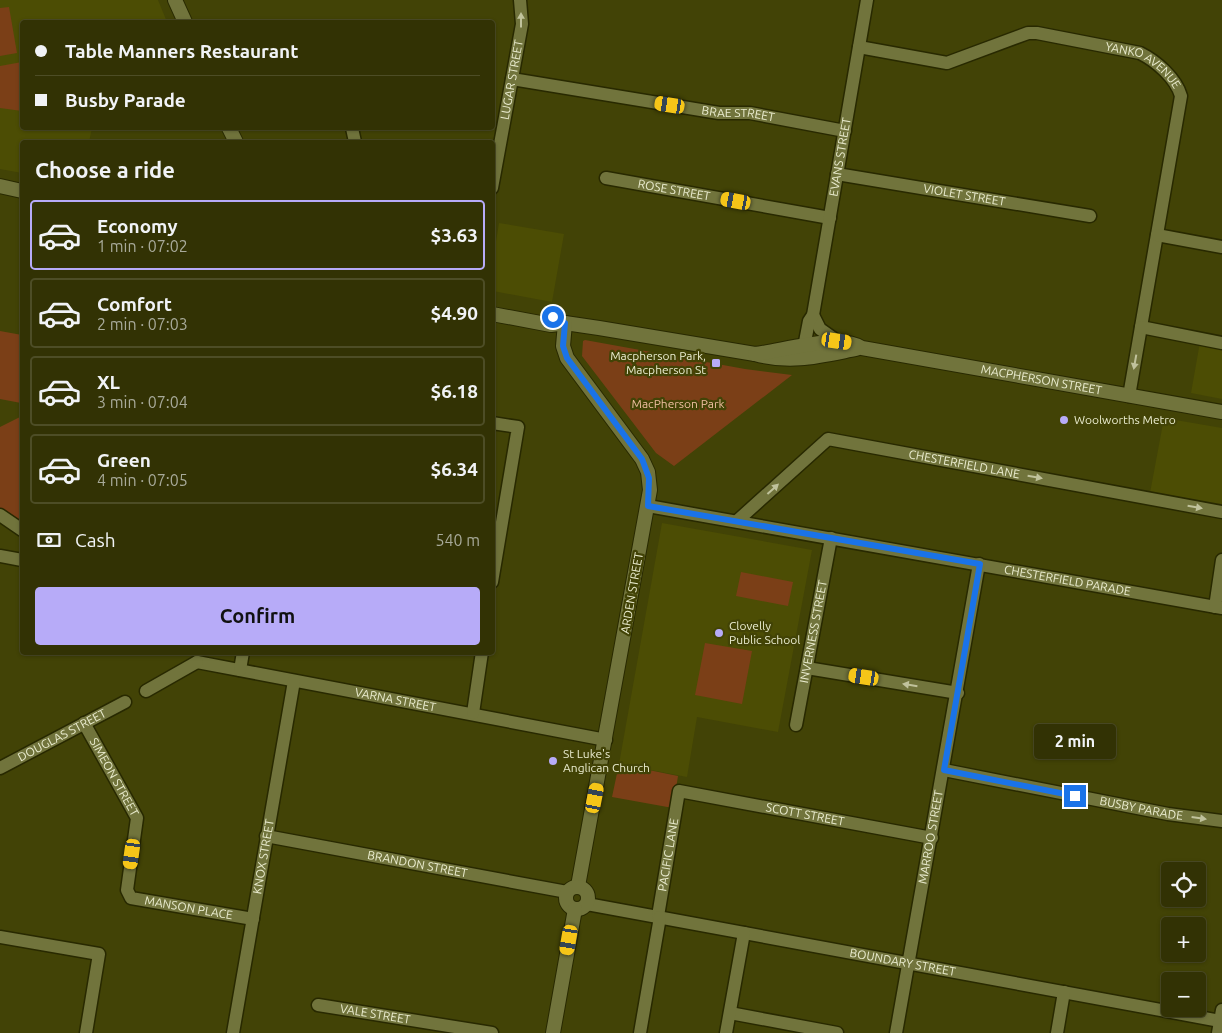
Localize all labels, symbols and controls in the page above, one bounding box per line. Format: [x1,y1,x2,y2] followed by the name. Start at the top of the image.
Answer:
[517,12,525,28] one-way arrow
[498,38,525,121] street label: LUGAR STREET
[1104,39,1184,91] street label: YANKO AVENUE
[65,40,298,62] text: Table Manners Restaurant
[65,89,186,111] text: Busby Parade
[654,95,685,115] car
[701,103,776,124] street label: BRAE STREET
[826,116,853,197] street label: EVANS STREET
[35,157,175,182] text: Choose a ride
[637,177,711,203] street label: ROSE STREET
[922,181,1007,208] street label: VIOLET STREET
[719,191,752,211] car
[37,213,82,258] icon: car
[97,215,178,237] text: Economy
[430,224,478,246] text: $3.63
[97,237,188,255] text: 1 min · 07:02
[37,291,82,336] icon: car
[97,293,172,315] text: Comfort
[430,302,478,324] text: $4.90
[542,306,564,328] route start
[97,315,188,333] text: 2 min · 07:03
[821,331,852,351] car
[610,349,706,376] place label: Macpherson Park, Macpherson St
[1131,354,1139,370] one-way arrow
[710,357,722,369] marker: Macpherson Park, Macpherson St
[980,362,1103,397] street label: MACPHERSON STREET
[37,369,82,414] icon: car
[97,371,120,393] text: XL
[430,380,478,402] text: $6.18
[97,393,188,411] text: 3 min · 07:04
[631,397,725,410] park label: MacPherson Park
[1074,413,1176,426] place label: Woolworths Metro
[1058,414,1070,426] marker: Woolworths Metro
[37,447,82,492] icon: car
[908,447,1021,480] street label: CHESTERFIELD LANE
[97,449,151,471] text: Green
[430,458,478,480] text: $6.34
[97,471,188,489] text: 4 min · 07:05
[1028,474,1044,482] one-way arrow
[767,483,780,494] one-way arrow
[1188,503,1204,511] one-way arrow
[35,526,63,554] icon: cash
[75,529,116,551] text: Cash
[435,531,480,549] text: 540 m
[618,551,645,635] street label: ARDEN STREET
[1003,562,1132,598] street label: CHESTERFIELD PARADE
[797,579,829,684] street label: INVERNESS STREET
[35,587,480,645] button: Confirm
[729,619,800,646] place label: Clovelly Public School
[713,627,725,639] marker: Clovelly Public School
[848,667,879,687] car
[902,680,918,688] one-way arrow
[354,685,437,713] street label: VARNA STREET
[15,706,108,764] street label: DOUGLAS STREET
[1034,724,1116,758] callout: 2 min
[1055,732,1095,750] text: 2 min
[88,735,142,819] street label: SIMEON STREET
[563,747,650,774] place label: St Luke's Anglican Church
[547,755,559,767] marker: St Luke's Anglican Church
[584,782,605,814] car
[1064,785,1086,807] route end
[915,789,945,885] street label: MARROO STREET
[1099,794,1184,822] street label: BUSBY PARADE
[765,800,846,828] street label: SCOTT STREET
[1191,814,1207,822] one-way arrow
[655,817,680,892] street label: PACIFIC LANE
[250,818,276,895] street label: KNOX STREET
[122,838,141,870] car
[366,848,469,879] street label: BRANDON STREET
[1161,862,1206,1017] map controls
[1161,862,1206,907] button: locate
[144,893,234,921] street label: MANSON PLACE
[1161,917,1206,962] button: +
[559,924,578,956] car
[849,946,957,978] street label: BOUNDARY STREET
[1161,972,1206,1017] button: −
[339,1002,412,1026] street label: VALE STREET

